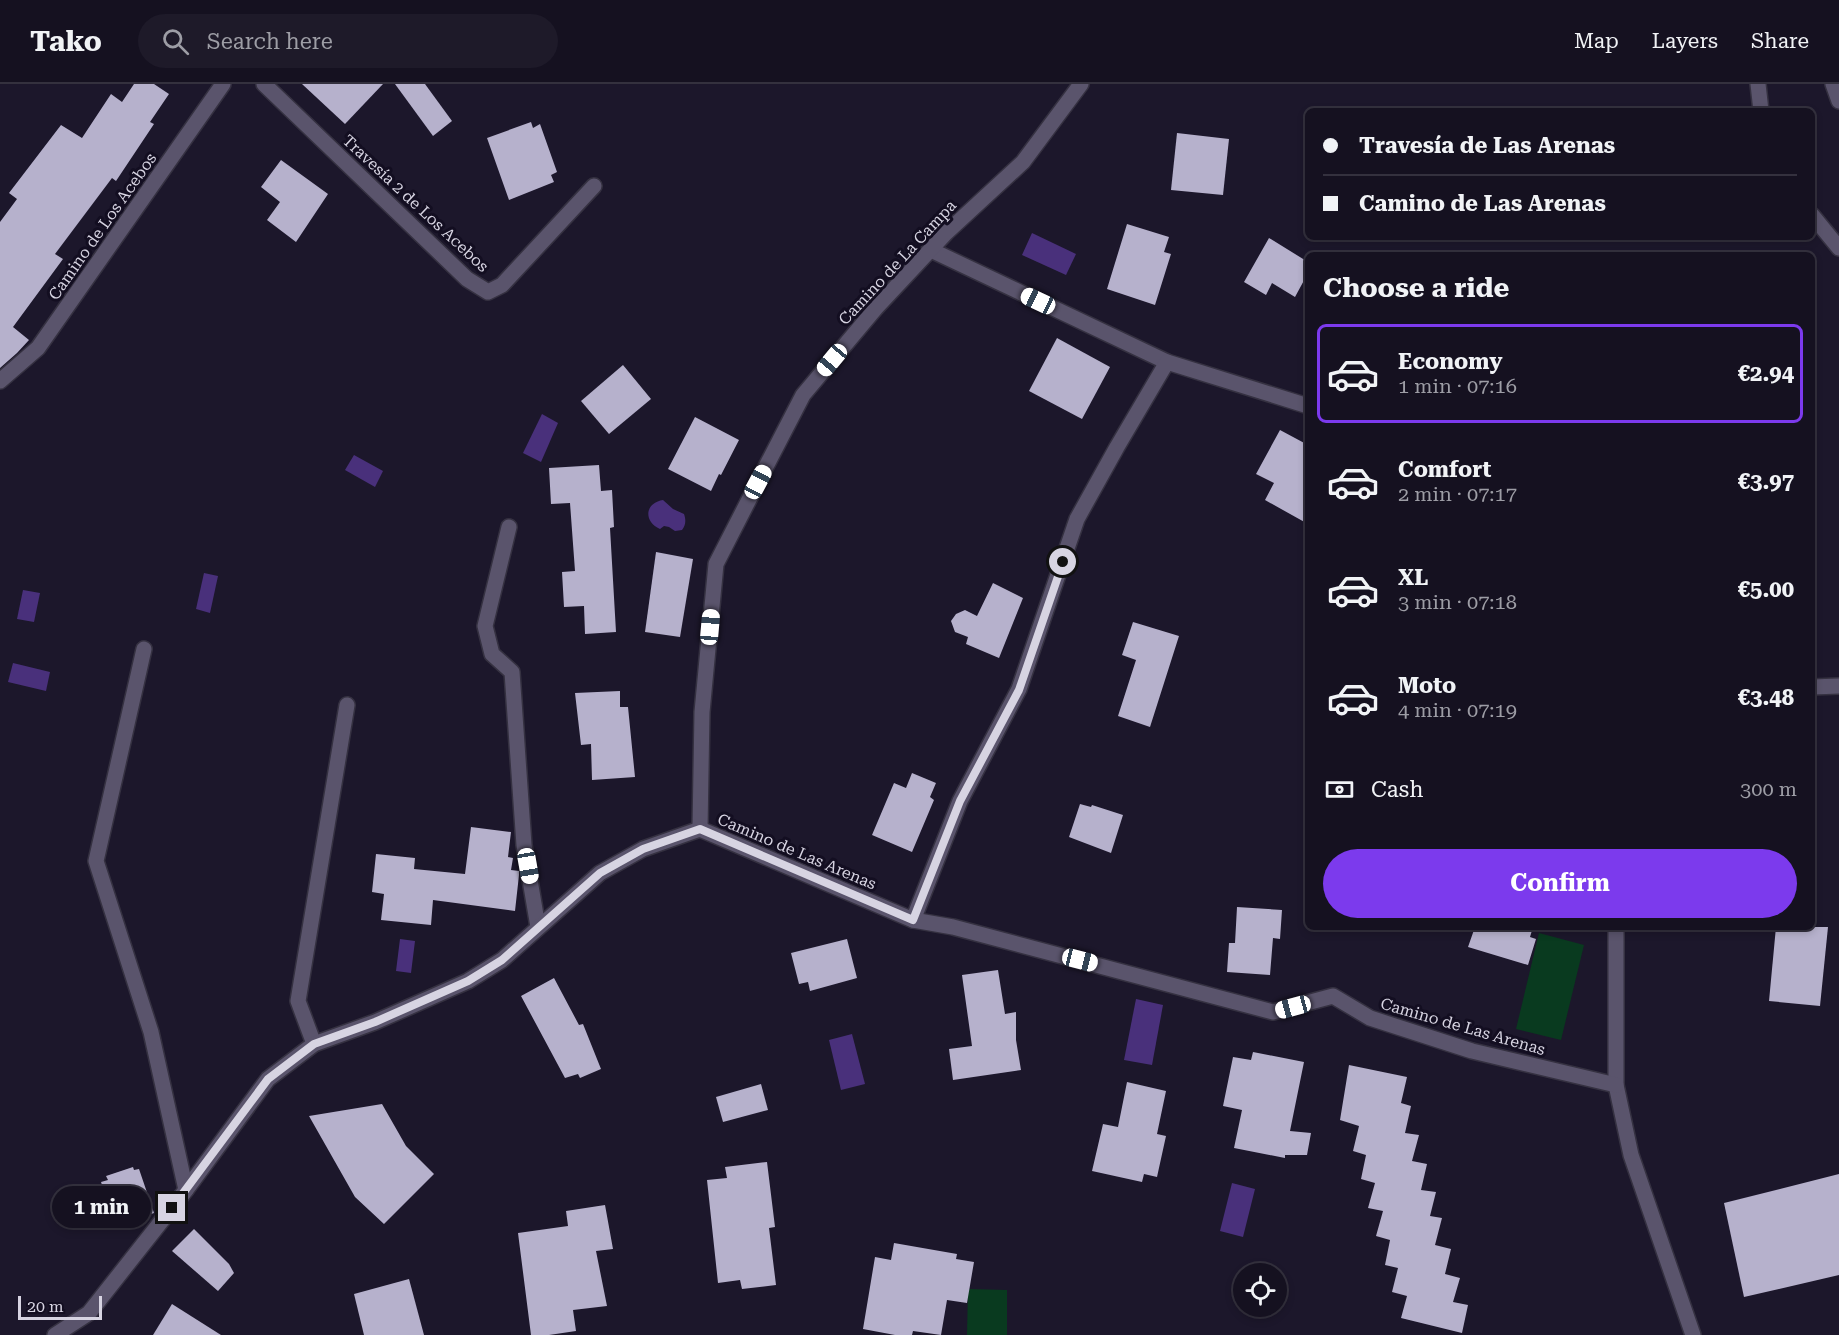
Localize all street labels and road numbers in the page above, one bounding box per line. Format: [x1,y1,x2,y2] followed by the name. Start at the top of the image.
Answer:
[339,131,493,276] street label: Travesía 2 de Los Acebos
[44,149,161,303] street label: Camino de Los Acebos
[835,196,960,329] street label: Camino de La Campa
[715,809,879,894] street label: Camino de Las Arenas
[1378,994,1548,1059] street label: Camino de Las Arenas

